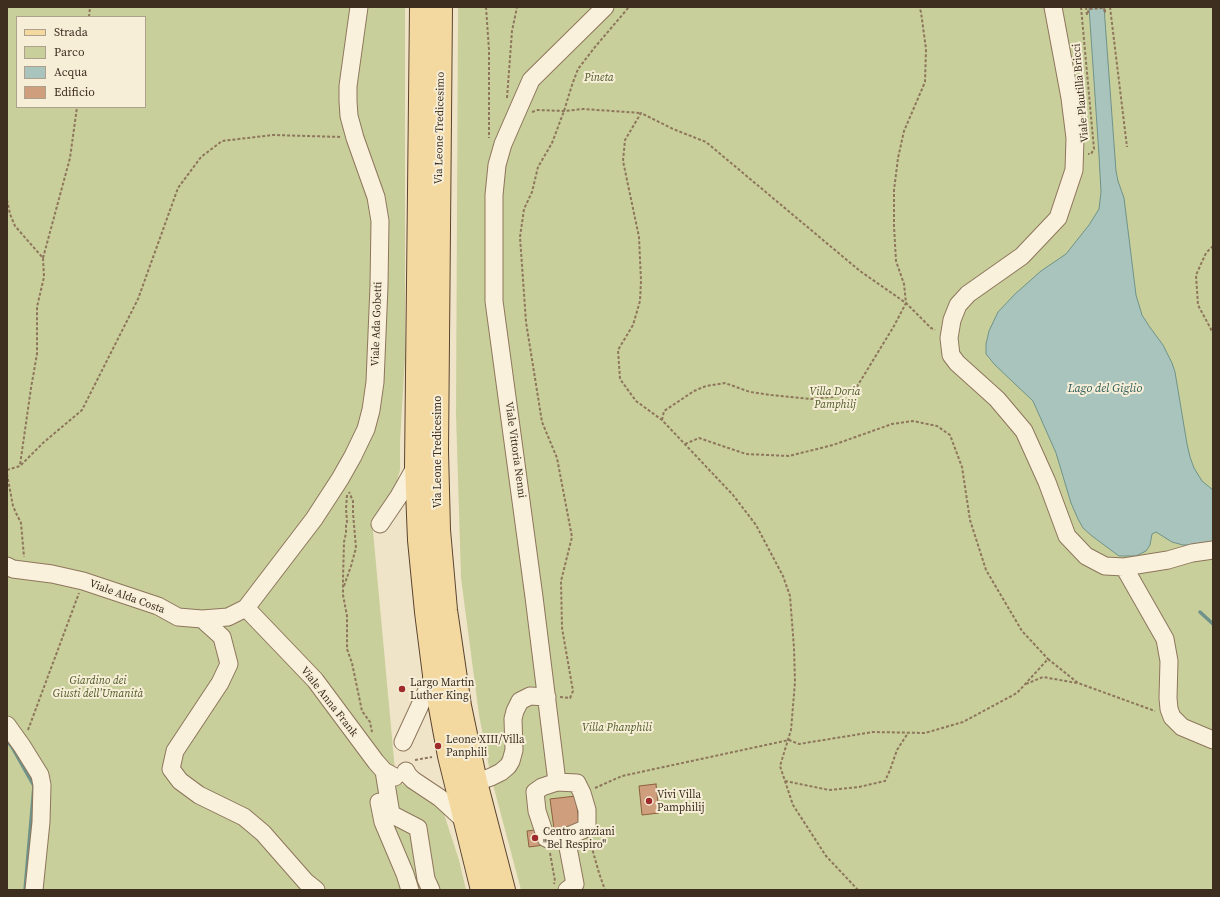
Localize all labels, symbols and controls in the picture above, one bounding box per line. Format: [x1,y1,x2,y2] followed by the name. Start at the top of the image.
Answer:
[16,16,146,108] legend
[54,24,88,40] text: Strada
[1070,43,1092,143] street label: Viale Plautilla Bricci
[54,44,85,60] text: Parco
[54,64,87,80] text: Acqua
[584,71,614,85] park label: Pineta
[432,72,448,184] street label: Via Leone Tredicesimo
[54,84,95,100] text: Edificio
[369,281,385,367] street label: Viale Ada Gobetti
[1068,382,1142,396] water label: Lago del Giglio
[809,385,861,411] park label: Villa Doria Pamphilj
[431,396,445,508] street label: Via Leone Tredicesimo
[502,401,528,499] street label: Viale Vittoria Nenni
[88,577,166,617] street label: Viale Alda Costa
[298,664,360,740] street label: Viale Anna Frank
[53,674,143,700] park label: Giardino dei Giusti dell'Umanità
[410,676,474,702] place label: Largo Martin Luther King
[397,684,407,694] marker: Largo Martin Luther King
[582,721,652,735] park label: Villa Phanphili
[446,733,525,759] place label: Leone XIII/Villa Panphili
[433,741,443,751] marker: Leone XIII/Villa Panphili
[657,788,705,814] place label: Vivi Villa Pamphilij
[644,796,654,806] marker: Vivi Villa Pamphilij
[543,825,615,851] place label: Centro anziani "Bel Respiro"
[530,833,540,843] marker: Centro anziani "Bel Respiro"

